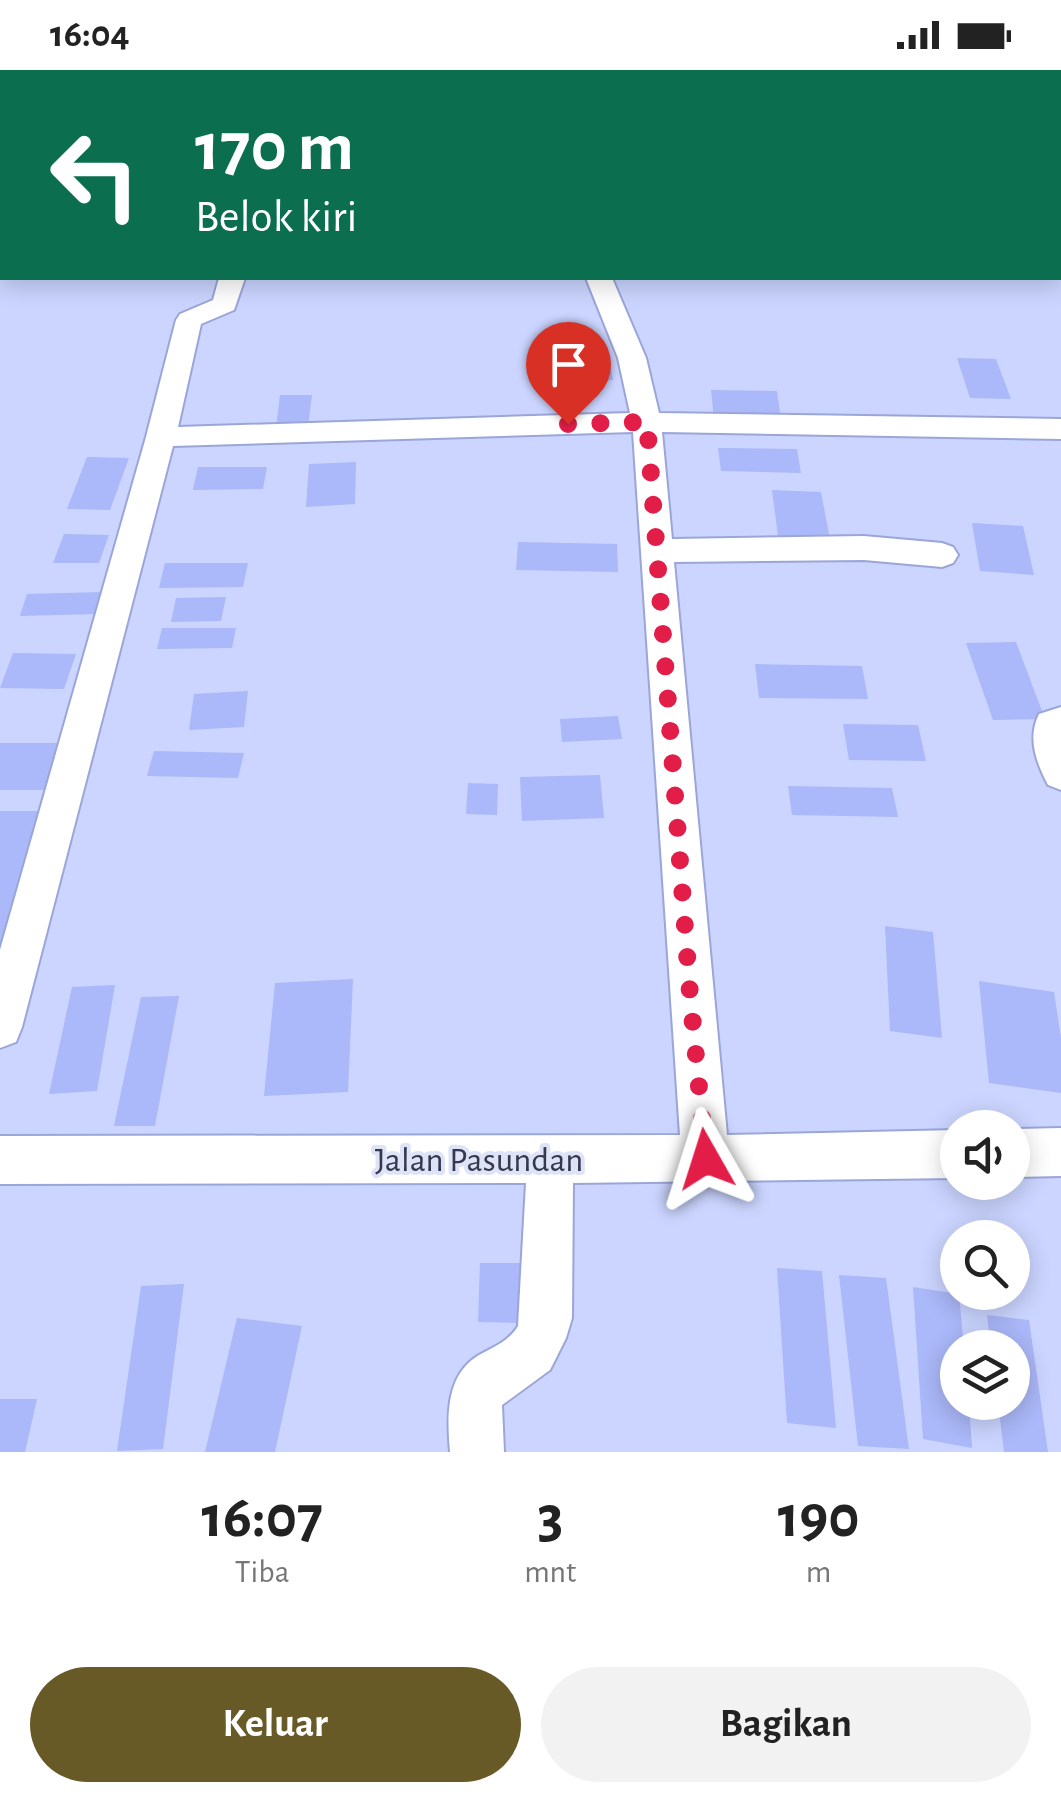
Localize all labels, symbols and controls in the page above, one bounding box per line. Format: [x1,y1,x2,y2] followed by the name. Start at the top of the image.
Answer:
[50,16,130,54] text: 16:04
[30,110,160,240] icon: left
[195,113,354,183] text: 170 m
[195,195,357,240] text: Belok kiri
[526,322,611,425] pin
[541,337,596,392] icon: arrive
[654,1107,758,1211] position arrow
[940,1110,1030,1420] map controls
[940,1110,1030,1200] button: sound
[375,1143,583,1178] street label: Jalan Pasundan
[940,1220,1030,1310] button: search
[940,1330,1030,1420] button: layers
[201,1488,323,1548] text: 16:07
[537,1488,563,1548] text: 3
[778,1488,860,1548] text: 190
[235,1556,289,1588] text: Tiba
[524,1556,576,1588] text: mnt
[806,1556,831,1588] text: m
[30,1667,521,1782] button: Keluar
[541,1667,1031,1782] button: Bagikan

